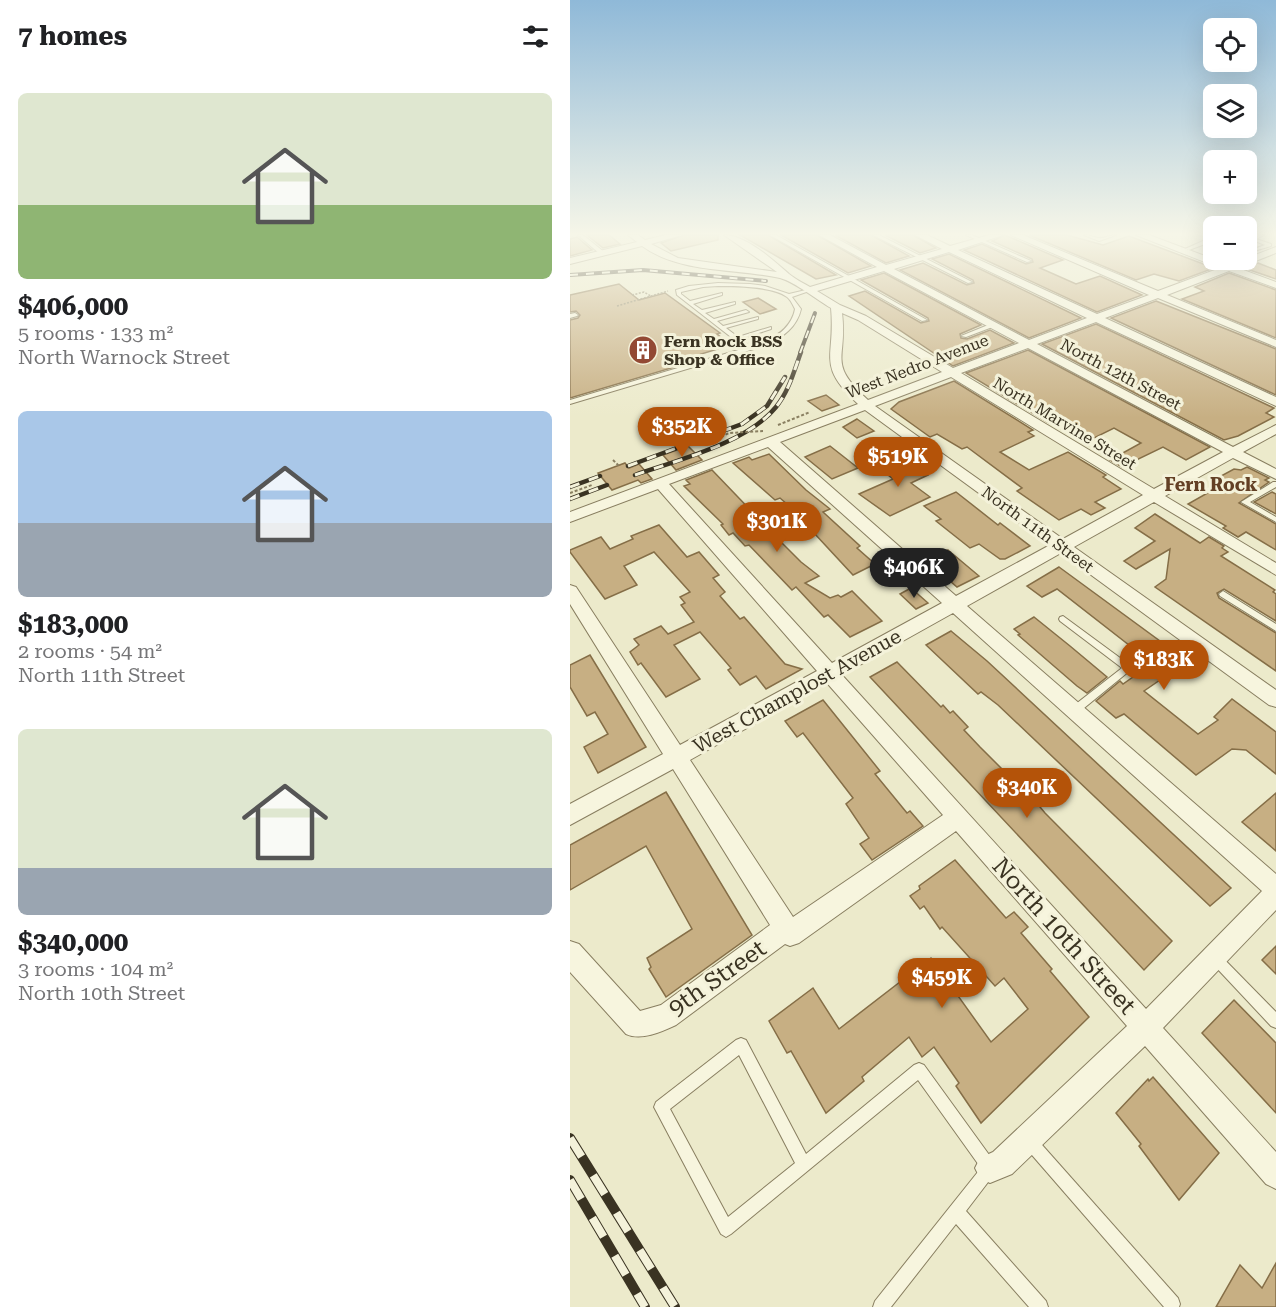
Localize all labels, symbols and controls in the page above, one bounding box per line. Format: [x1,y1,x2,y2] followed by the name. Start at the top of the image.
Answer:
[1203,18,1257,270] map controls
[1203,18,1257,72] button: locate
[519,20,552,53] icon: filters
[18,21,127,51] text: 7 homes
[1203,84,1257,138] button: layers
[231,132,339,240] icon: home
[1203,150,1257,204] button: +
[1203,216,1257,270] button: −
[18,291,128,321] text: $406,000
[18,321,173,345] text: 5 rooms · 133 m²
[843,330,991,402] street label: West Nedro Avenue
[664,332,782,369] place label: Fern Rock BSS Shop & Office
[627,334,659,366] building icon: Fern Rock BSS Shop & Office
[1057,335,1184,414] street label: North 12th Street
[18,345,230,369] text: North Warnock Street
[990,373,1140,474] street label: North Marvine Street
[640,407,724,458] pin: $352K
[652,414,712,438] text: $352K
[856,437,940,488] pin: $519K
[868,444,928,468] text: $519K
[231,450,339,558] icon: home
[1165,474,1258,495] district label: Fern Rock
[978,482,1097,576] street label: North 11th Street
[735,502,819,553] pin: $301K
[747,509,807,533] text: $301K
[872,548,956,599] pin: $406K
[884,555,944,579] text: $406K
[18,609,128,639] text: $183,000
[689,624,905,758] street label: West Champlost Avenue
[18,639,162,663] text: 2 rooms · 54 m²
[1122,640,1206,691] pin: $183K
[1134,647,1194,671] text: $183K
[18,663,185,687] text: North 11th Street
[231,768,339,876] icon: home
[985,768,1069,819] pin: $340K
[997,775,1057,799] text: $340K
[986,852,1142,1020] street label: North 10th Street
[18,927,128,957] text: $340,000
[663,934,771,1022] street label: 9th Street
[18,957,173,981] text: 3 rooms · 104 m²
[900,958,984,1009] pin: $459K
[912,965,972,989] text: $459K
[18,981,185,1005] text: North 10th Street

